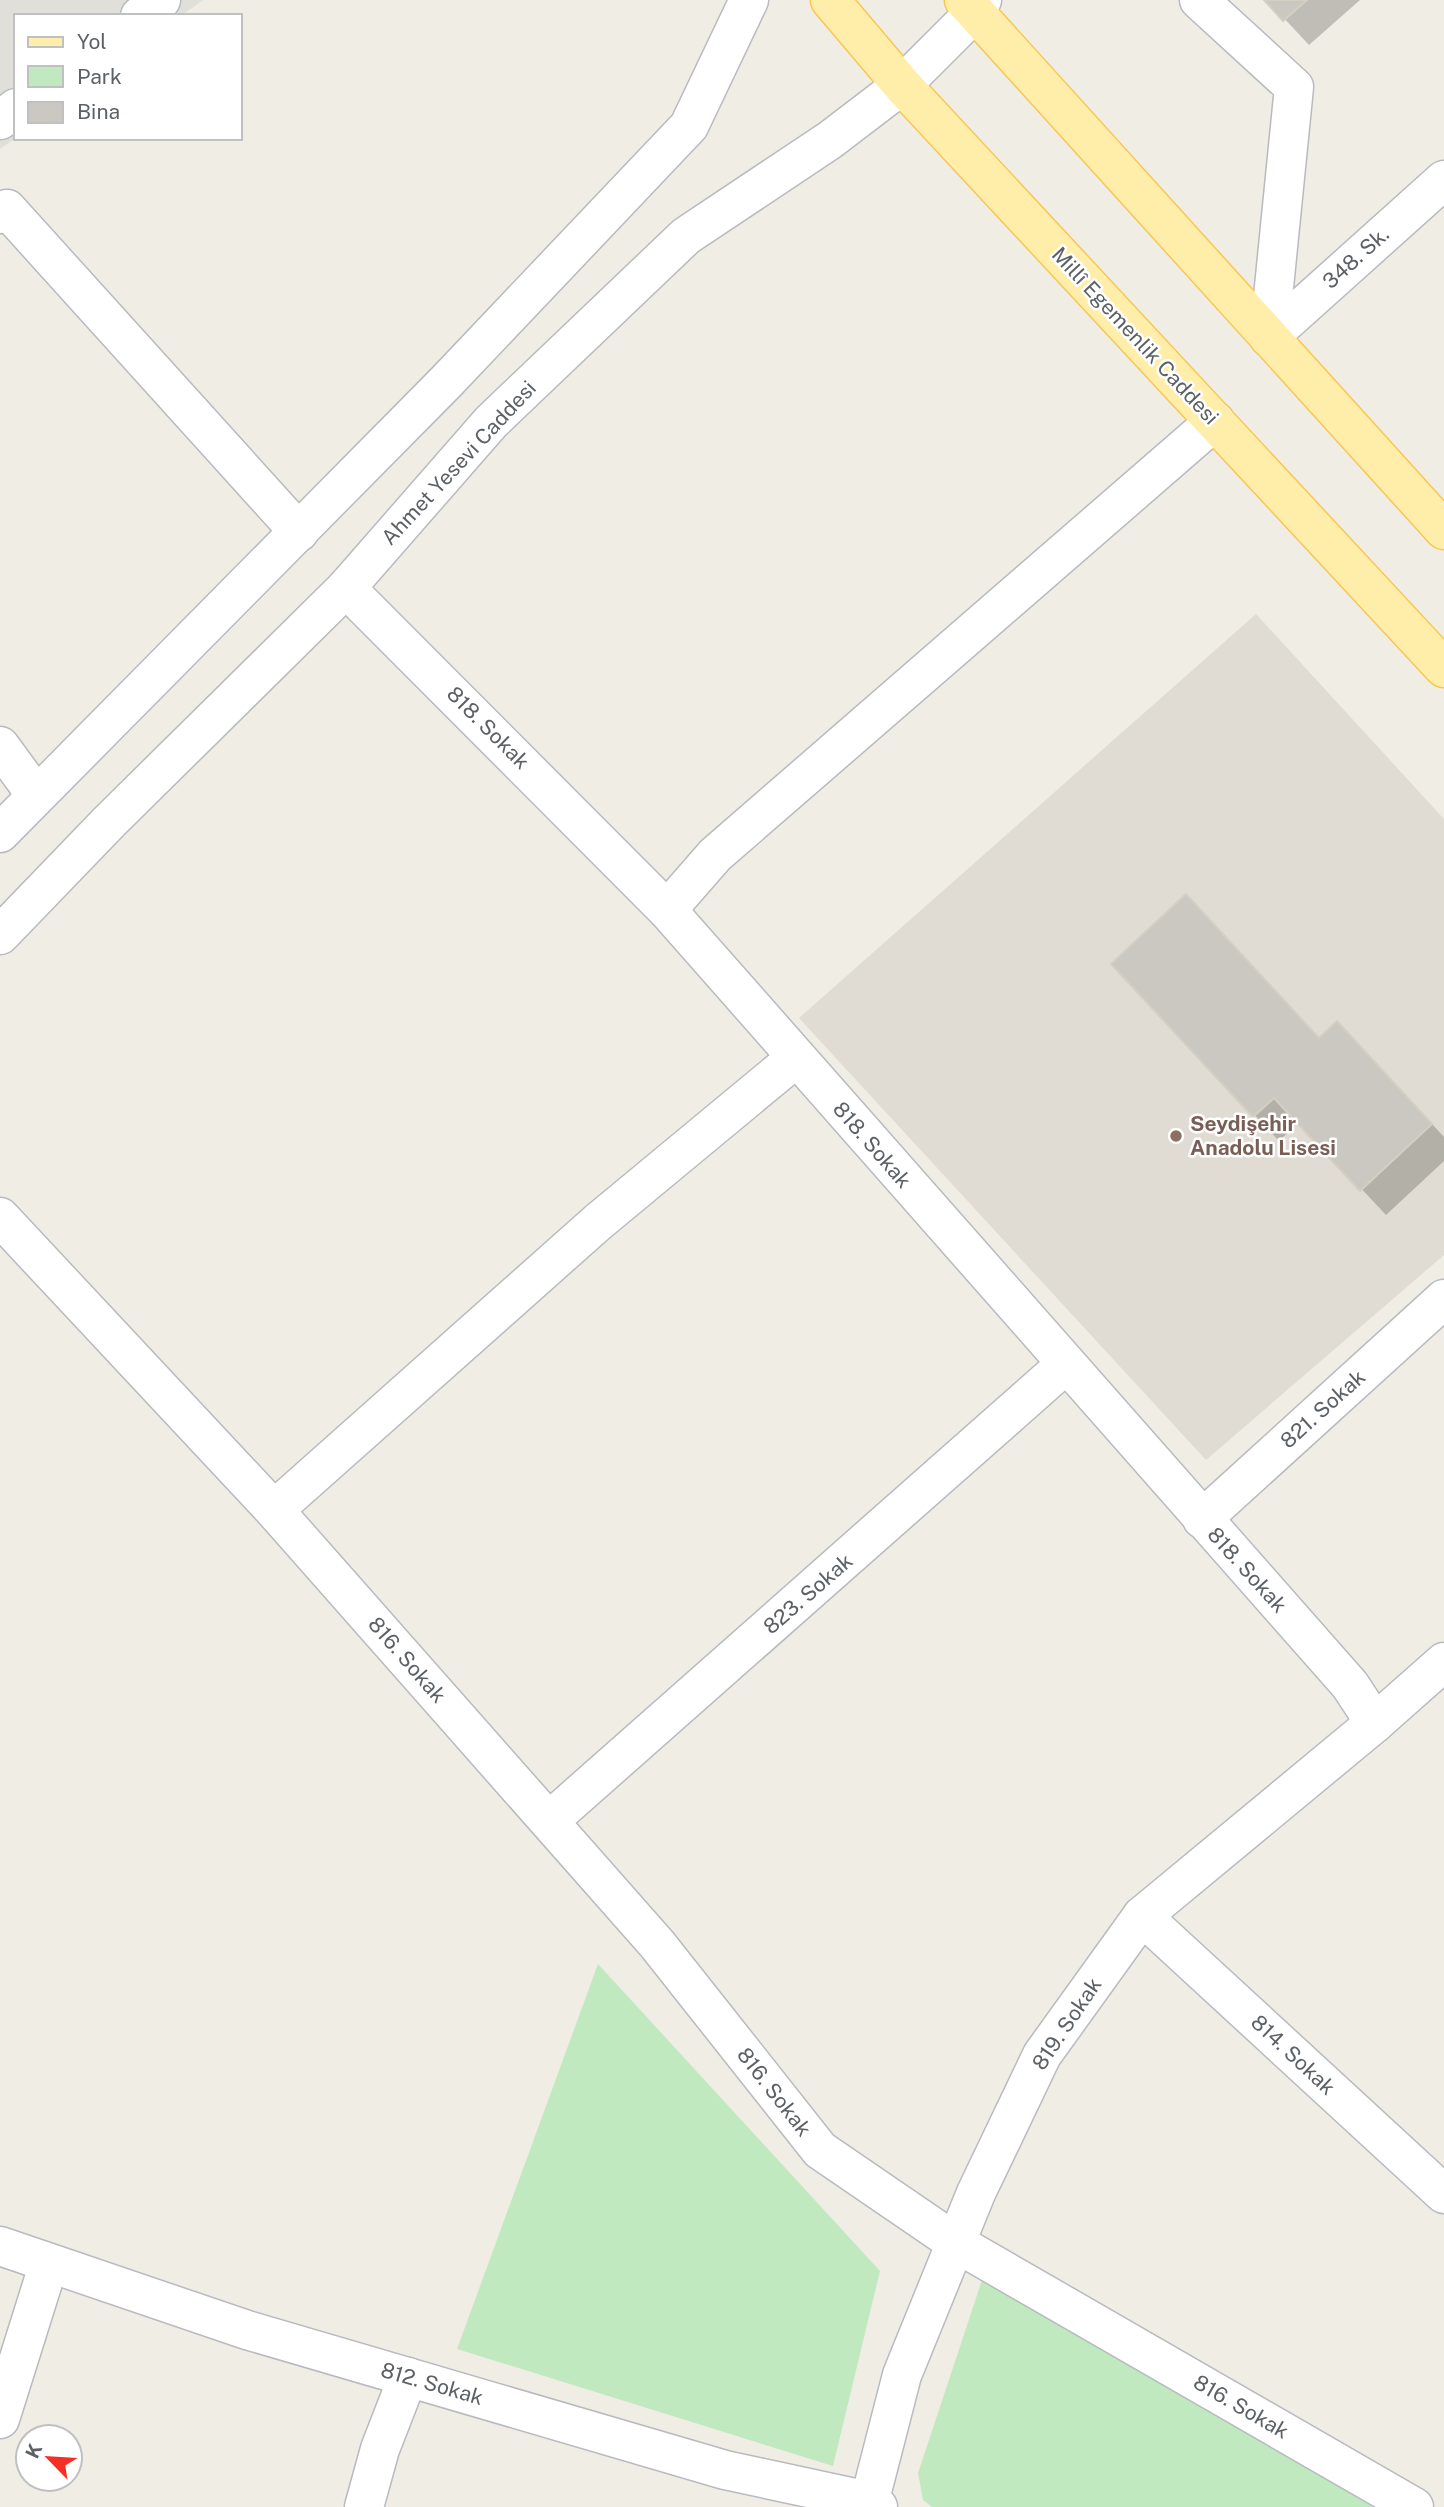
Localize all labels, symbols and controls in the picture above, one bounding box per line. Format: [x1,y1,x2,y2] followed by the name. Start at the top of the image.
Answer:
[14,14,242,140] legend
[77,29,107,54] text: Yol
[77,64,122,89] text: Park
[77,99,120,124] text: Bina
[1317,221,1394,294] street label: 348. Sk.
[1047,242,1224,429] street label: Millî Egemenlik Caddesi
[376,376,541,550] street label: Ahmet Yesevi Caddesi
[442,681,535,774] street label: 818. Sokak
[828,1096,917,1193] street label: 818. Sokak
[1190,1111,1336,1160] place label: Seydişehir Anadolu Lisesi
[1168,1128,1184,1144] marker: Seydişehir Anadolu Lisesi
[1275,1364,1370,1453] street label: 821. Sokak
[1203,1522,1292,1618] street label: 818. Sokak
[758,1548,857,1639] street label: 823. Sokak
[363,1612,452,1708] street label: 816. Sokak
[1027,1973,1107,2075] street label: 819. Sokak
[1246,2009,1341,2100] street label: 814. Sokak
[732,2042,817,2141] street label: 816. Sokak
[378,2357,486,2410] street label: 812. Sokak
[1189,2369,1293,2444] street label: 816. Sokak
[14,2423,84,2493] north arrow
[21,2440,47,2462] text: K

